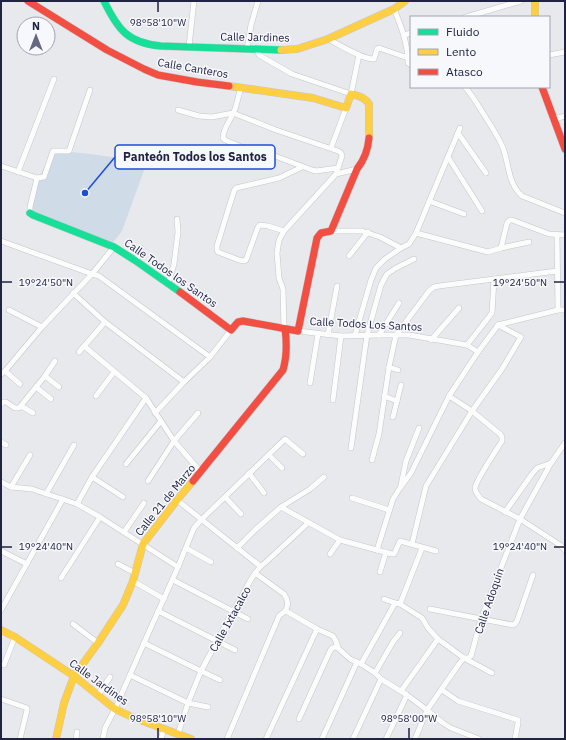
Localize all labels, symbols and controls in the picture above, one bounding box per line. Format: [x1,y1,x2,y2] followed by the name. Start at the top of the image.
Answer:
[16,16,56,56] north arrow
[130,16,186,29] text: 98°58'10"W
[410,16,550,88] legend
[32,19,40,33] text: N
[446,24,480,39] text: Fluido
[220,29,290,45] street label: Calle Jardines
[446,44,476,59] text: Lento
[157,55,229,81] street label: Calle Canteros
[446,64,483,79] text: Atasco
[115,145,275,169] callout: Panteón Todos los Santos
[123,149,267,164] text: Panteón Todos los Santos
[122,236,220,310] street label: Calle Todos los Santos
[19,276,73,289] text: 19°24'50"N
[493,276,547,289] text: 19°24'50"N
[309,314,423,334] street label: Calle Todos Los Santos
[132,461,198,539] street label: Calle 21 de Marzo
[19,540,73,553] text: 19°24'40"N
[493,540,547,553] text: 19°24'40"N
[471,566,507,636] street label: Calle Adoquín
[206,584,254,654] street label: Calle Ixtacalco
[67,656,131,708] street label: Calle Jardines
[130,712,186,725] text: 98°58'10"W
[381,712,437,725] text: 98°58'00"W

